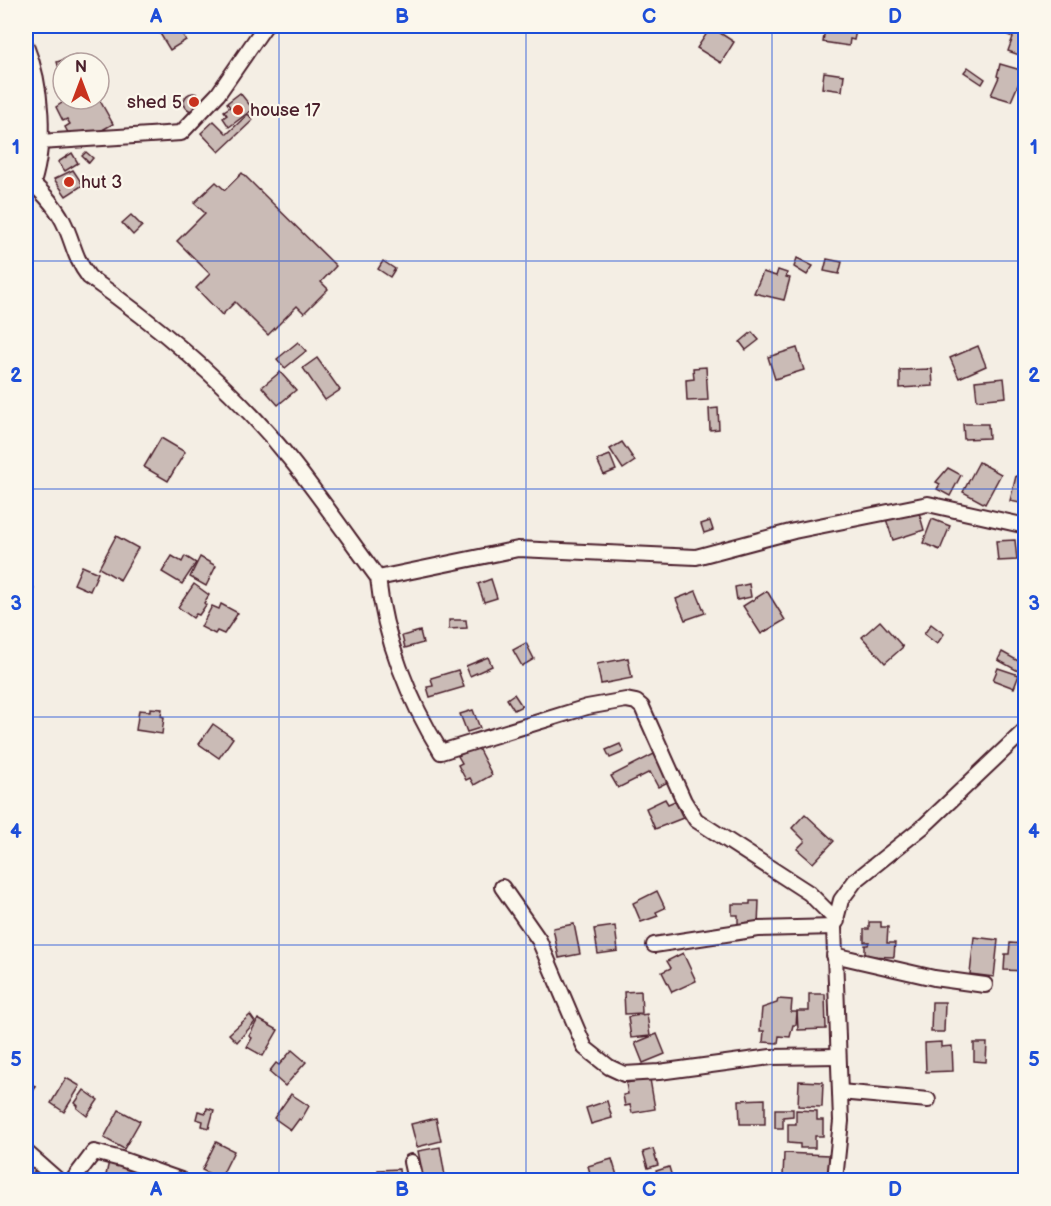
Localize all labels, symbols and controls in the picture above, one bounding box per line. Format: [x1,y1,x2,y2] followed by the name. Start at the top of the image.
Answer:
[149,5,163,29] text: A
[395,5,409,29] text: B
[642,5,656,29] text: C
[888,5,902,29] text: D
[51,51,111,111] north arrow
[75,58,87,77] text: N
[127,92,182,113] place label: shed 5
[187,95,201,109] marker: shed 5
[250,100,320,121] place label: house 17
[231,103,245,117] marker: house 17
[12,136,20,160] text: 1
[1030,136,1038,160] text: 1
[81,172,122,193] place label: hut 3
[62,175,76,189] marker: hut 3
[10,364,22,388] text: 2
[1028,364,1040,388] text: 2
[10,592,22,616] text: 3
[1028,592,1040,616] text: 3
[10,820,22,844] text: 4
[1028,820,1040,844] text: 4
[10,1048,22,1072] text: 5
[1028,1048,1040,1072] text: 5
[149,1178,163,1202] text: A
[395,1178,409,1202] text: B
[642,1178,656,1202] text: C
[888,1178,902,1202] text: D

